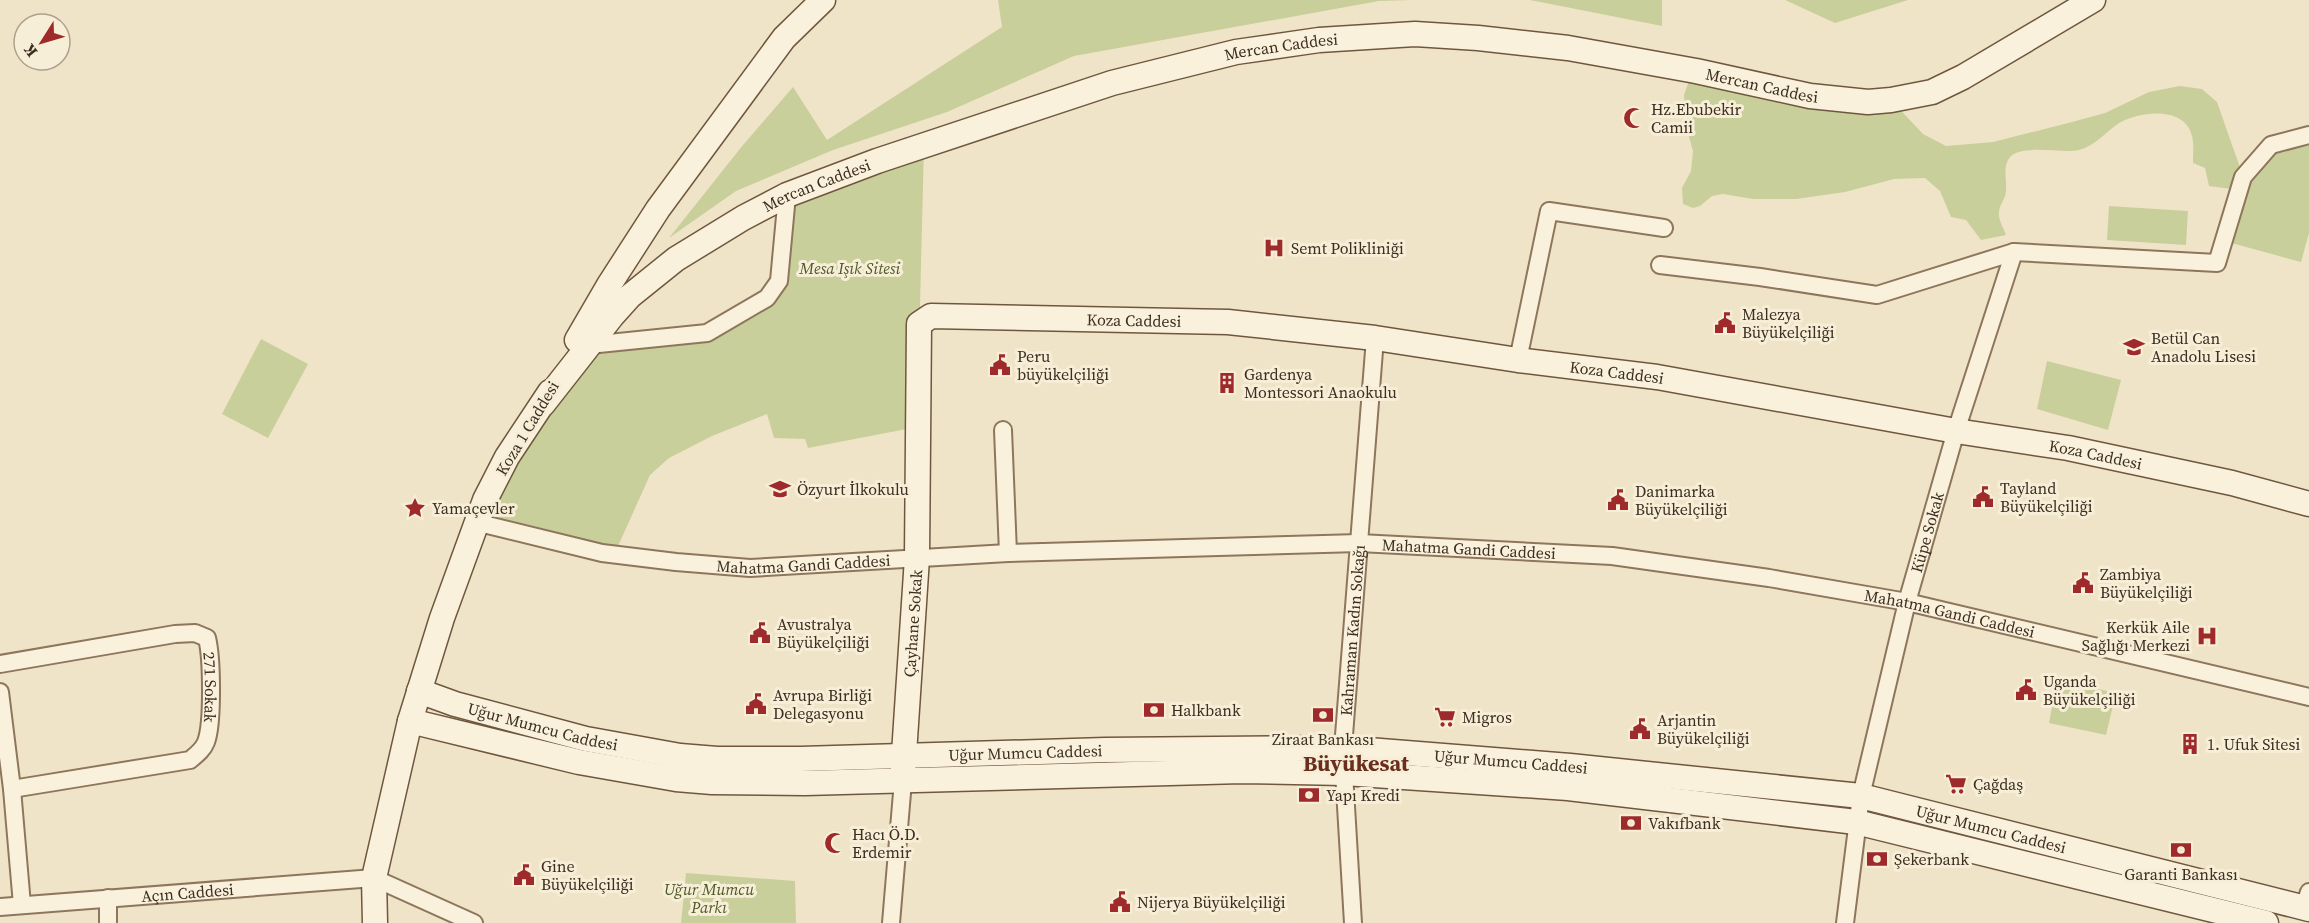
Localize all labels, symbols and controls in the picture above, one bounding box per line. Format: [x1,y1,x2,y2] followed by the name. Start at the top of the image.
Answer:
[12,12,72,72] north arrow
[1222,28,1339,66] street label: Mercan Caddesi
[17,39,42,62] text: K
[1704,62,1820,108] street label: Mercan Caddesi
[1651,98,1742,138] place label: Hz.Ebubekir Camii
[1622,106,1646,130] mosque icon: Hz.Ebubekir Camii
[759,153,874,217] street label: Mercan Caddesi
[1262,236,1286,260] hospital icon: Semt Polikliniği
[1291,237,1404,259] place label: Semt Polikliniği
[799,257,901,279] park label: Mesa Işık Sitesi
[1742,303,1835,343] place label: Malezya Büyükelçiliği
[1087,308,1182,332] street label: Koza Caddesi
[1713,311,1737,335] public building icon: Malezya Büyükelçiliği
[2151,327,2256,367] place label: Betül Can Anadolu Lisesi
[2122,335,2146,359] school or university icon: Betül Can Anadolu Lisesi
[1017,345,1109,385] place label: Peru büyükelçiliği
[988,353,1012,377] public building icon: Peru büyükelçiliği
[1568,355,1666,389] street label: Koza Caddesi
[1244,363,1397,403] place label: Gardenya Montessori Anaokulu
[1215,371,1239,395] building icon: Gardenya Montessori Anaokulu
[490,377,564,479] street label: Koza 1 Caddesi
[2048,434,2145,475] street label: Koza Caddesi
[768,477,792,501] school or university icon: Özyurt İlkokulu
[2000,477,2093,517] place label: Tayland Büyükelçiliği
[797,478,909,500] place label: Özyurt İlkokulu
[1635,480,1728,520] place label: Danimarka Büyükelçiliği
[1971,485,1995,509] public building icon: Tayland Büyükelçiliği
[1606,488,1630,512] public building icon: Danimarka Büyükelçiliği
[1905,489,1949,575] street label: Küpe Sokak
[403,496,427,520] place icon: Yamaçevler
[432,497,515,519] place label: Yamaçevler
[1381,533,1557,564] street label: Mahatma Gandi Caddesi
[1335,544,1370,717] street label: Kahraman Kadın Sokağı
[716,549,891,579] street label: Mahatma Gandi Caddesi
[2100,563,2193,603] place label: Zambiya Büyükelçiliği
[898,569,927,678] street label: Çayhane Sokak
[2071,571,2095,595] public building icon: Zambiya Büyükelçiliği
[1863,584,2037,643] street label: Mahatma Gandi Caddesi
[777,613,870,653] place label: Avustralya Büyükelçiliği
[2082,616,2190,656] place label: Kerkük Aile Sağlığı Merkezi
[748,621,772,645] public building icon: Avustralya Büyükelçiliği
[2195,624,2219,648] hospital icon: Kerkük Aile Sağlığı Merkezi
[198,651,222,724] street label: 271 Sokak
[2043,670,2136,710] place label: Uganda Büyükelçiliği
[2014,678,2038,702] public building icon: Uganda Büyükelçiliği
[773,684,872,724] place label: Avrupa Birliği Delegasyonu
[744,692,768,716] public building icon: Avrupa Birliği Delegasyonu
[465,697,620,756] street label: Uğur Mumcu Caddesi
[1142,698,1166,722] bank icon: Halkbank
[1171,699,1241,721] place label: Halkbank
[1311,703,1335,727] bank icon: Ziraat Bankası
[1433,705,1457,729] supermarket icon: Migros
[1462,706,1512,728] place label: Migros
[1657,709,1750,749] place label: Arjantin Büyükelçiliği
[1628,717,1652,741] public building icon: Arjantin Büyükelçiliği
[1272,728,1374,750] place label: Ziraat Bankası
[2178,732,2202,756] building icon: 1. Ufuk Sitesi
[2207,733,2300,755] place label: 1. Ufuk Sitesi
[948,739,1103,766] street label: Uğur Mumcu Caddesi
[1433,744,1589,779] street label: Uğur Mumcu Caddesi
[1303,748,1410,778] district label: Büyükesat
[1944,772,1968,796] supermarket icon: Çağdaş
[1973,773,2023,795] place label: Çağdaş
[1297,783,1321,807] bank icon: Yapı Kredi
[1326,784,1400,806] place label: Yapı Kredi
[1914,799,2069,858] street label: Uğur Mumcu Caddesi
[1619,811,1643,835] bank icon: Vakıfbank
[1648,812,1721,834] place label: Vakıfbank
[852,823,920,863] place label: Hacı Ö.D. Erdemir
[823,831,847,855] mosque icon: Hacı Ö.D. Erdemir
[2169,838,2193,862] bank icon: Garanti Bankası
[1865,847,1889,871] bank icon: Şekerbank
[1894,848,1969,870] place label: Şekerbank
[541,855,634,895] place label: Gine Büyükelçiliği
[512,863,536,887] public building icon: Gine Büyükelçiliği
[2124,863,2238,885] place label: Garanti Bankası
[140,878,235,907] street label: Açın Caddesi
[664,878,755,918] park label: Uğur Mumcu Parkı
[1108,890,1132,914] public building icon: Nijerya Büyükelçiliği
[1137,891,1286,913] place label: Nijerya Büyükelçiliği

